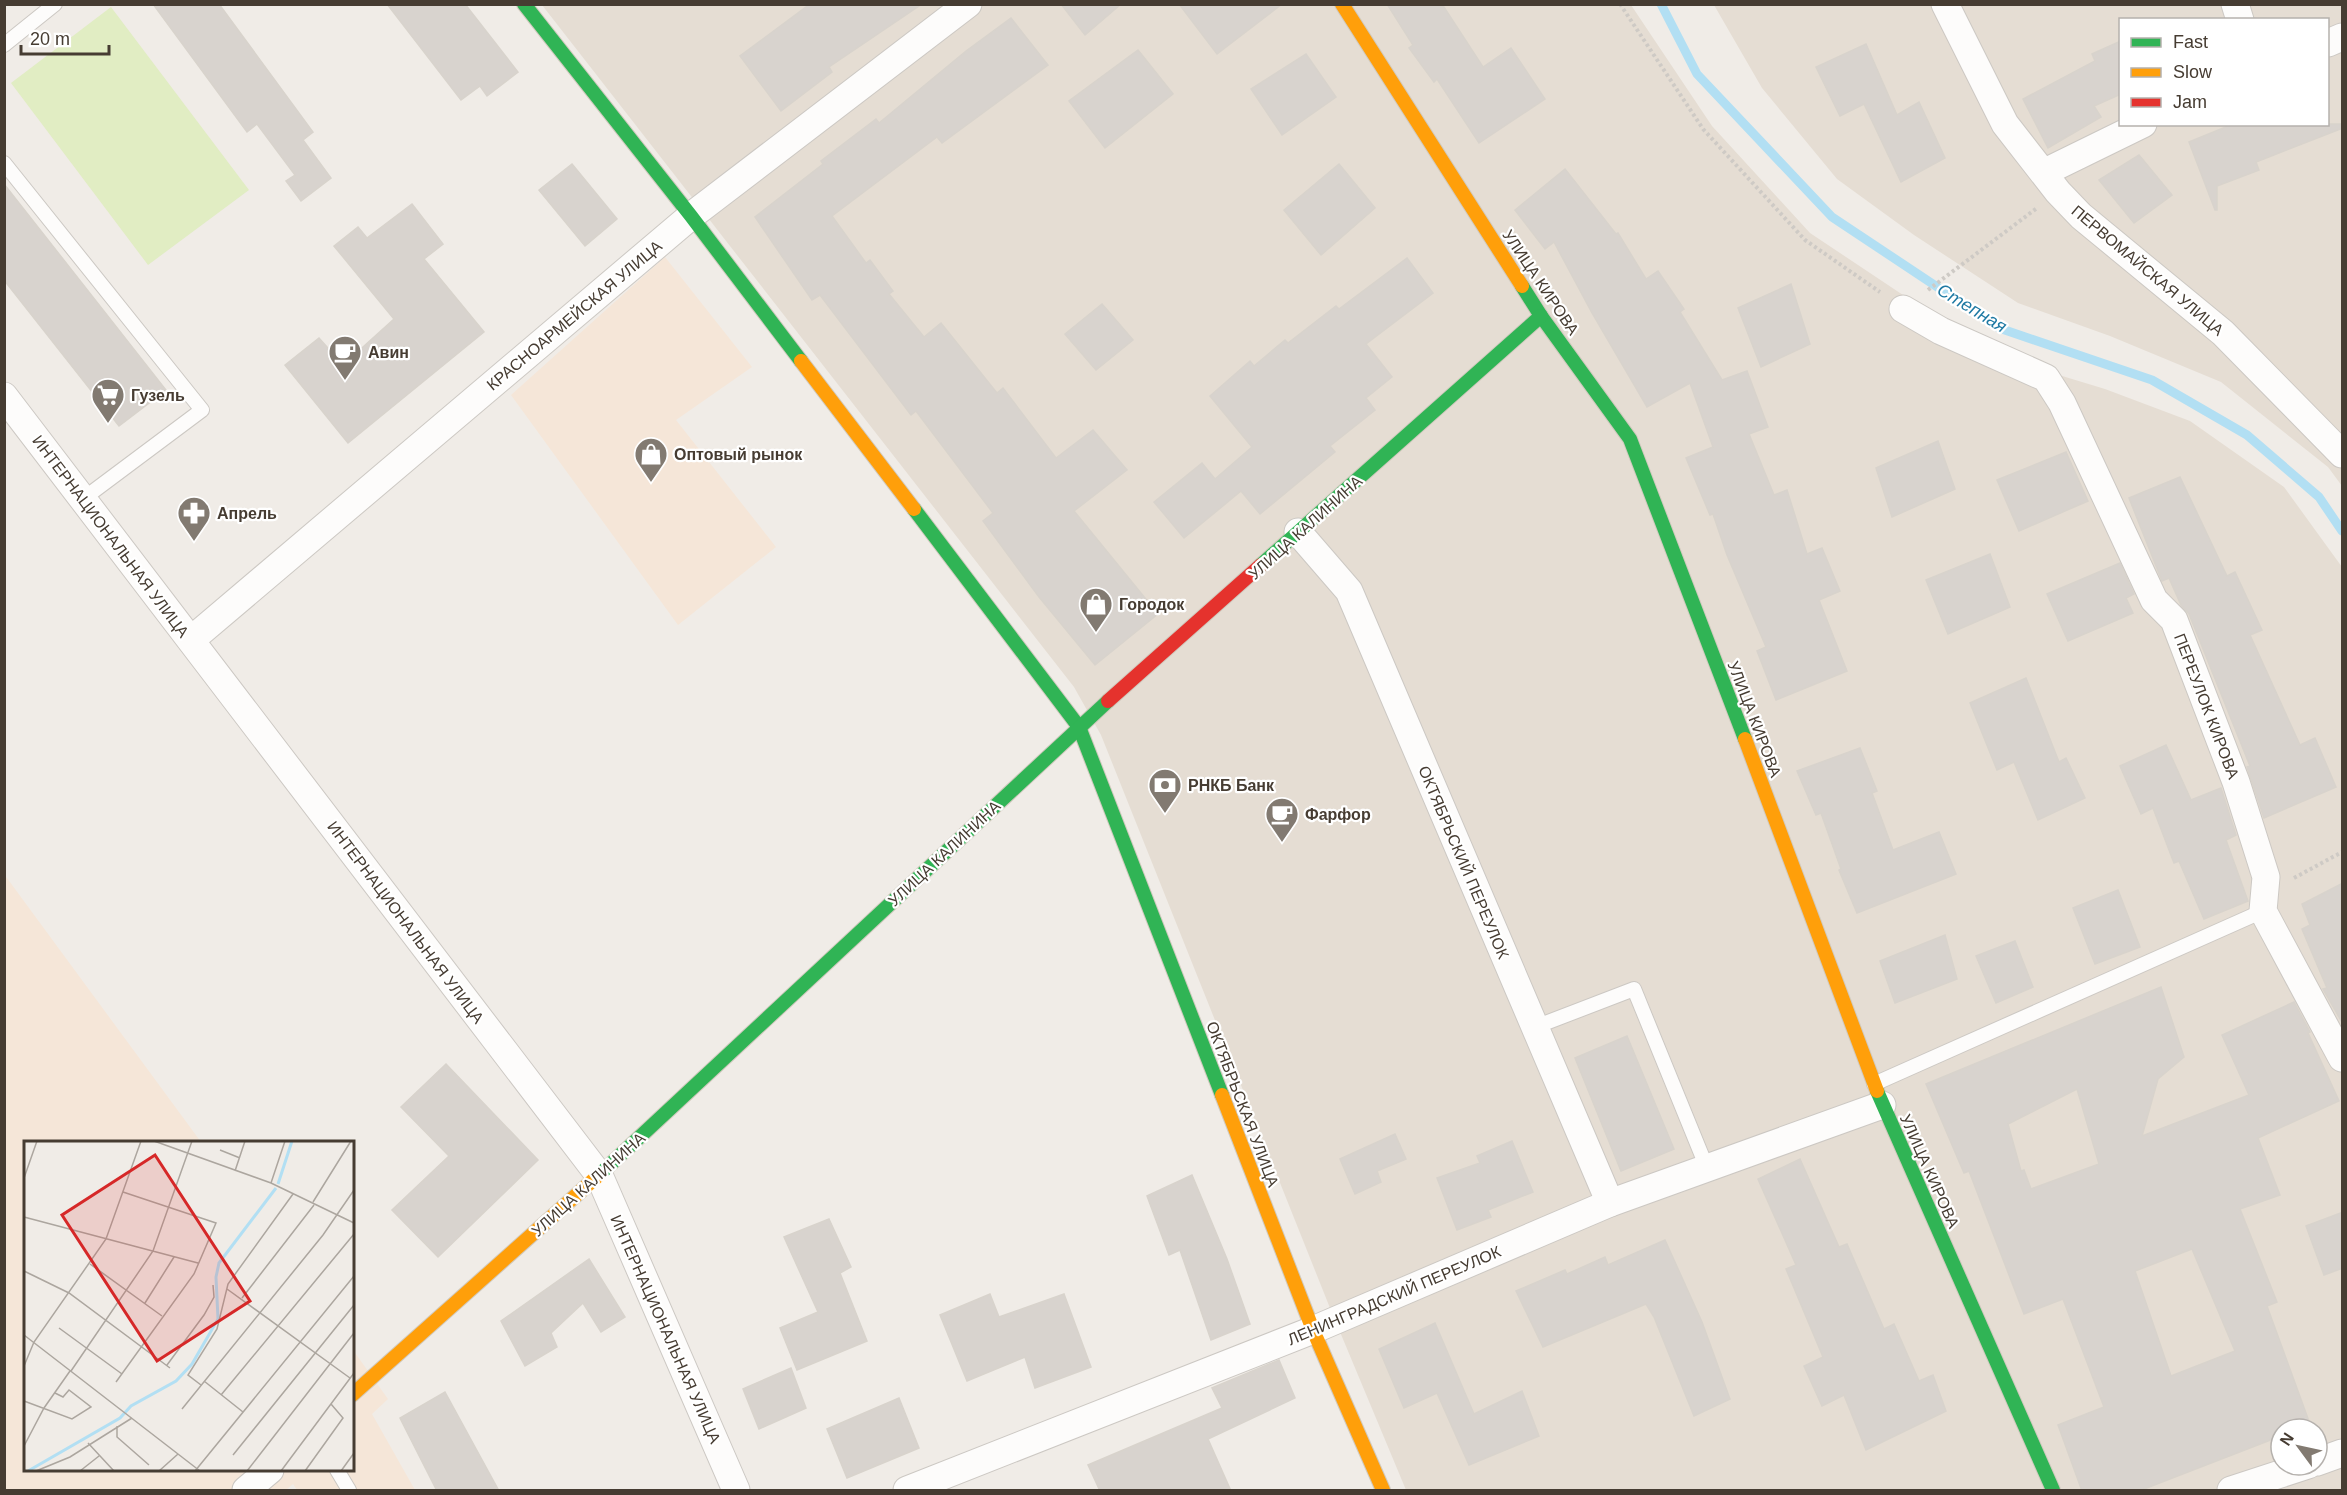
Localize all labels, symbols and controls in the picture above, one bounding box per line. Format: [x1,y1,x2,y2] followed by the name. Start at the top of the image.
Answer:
[21,18,110,56] scale bar
[2119,18,2329,126] legend
[30,29,70,49] text: 20 m
[2173,32,2208,52] text: Fast
[2173,62,2213,82] text: Slow
[2173,92,2207,112] text: Jam
[2068,201,2228,339] street label: ПЕРВОМАЙСКАЯ УЛИЦА
[1499,227,1582,338] street label: УЛИЦА КИРОВА
[483,236,665,393] street label: КРАСНОАРМЕЙСКАЯ УЛИЦА
[1934,279,2011,337] water label: Степная
[327,334,363,381] cafe icon: Авин
[368,344,409,361] place label: Авин
[90,377,126,424] supermarket icon: Гузель
[131,387,185,404] place label: Гузель
[29,432,192,641] street label: ИНТЕРНАЦИОНАЛЬНАЯ УЛИЦА
[633,436,669,483] shop icon: Оптовый рынок
[674,446,803,463] place label: Оптовый рынок
[1245,472,1366,583] street label: УЛИЦА КАЛИНИНА
[176,495,212,542] pharmacy icon: Апрель
[217,505,277,522] place label: Апрель
[1078,586,1114,633] shop icon: Городок
[1119,596,1185,613] place label: Городок
[2171,631,2242,782] street label: ПЕРЕУЛОК КИРОВА
[1725,659,1785,780] street label: УЛИЦА КИРОВА
[1415,763,1513,962] street label: ОКТЯБРЬСКИЙ ПЕРЕУЛОК
[1147,767,1183,814] bank icon: РНКБ Банк
[1188,777,1275,794] place label: РНКБ Банк
[1264,796,1300,843] cafe icon: Фарфор
[885,797,1004,909] street label: УЛИЦА КАЛИНИНА
[1305,806,1371,823] place label: Фарфор
[324,818,487,1027] street label: ИНТЕРНАЦИОНАЛЬНАЯ УЛИЦА
[1203,1019,1282,1190] street label: ОКТЯБРЬСКАЯ УЛИЦА
[1897,1112,1962,1231] street label: УЛИЦА КИРОВА
[528,1129,649,1240] street label: УЛИЦА КАЛИНИНА
[24,1141,354,1471] inset map
[607,1212,724,1446] street label: ИНТЕРНАЦИОНАЛЬНАЯ УЛИЦА
[1285,1242,1504,1348] street label: ЛЕНИНГРАДСКИЙ ПЕРЕУЛОК
[2269,1417,2329,1477] north arrow
[2277,1430,2297,1449] text: N

